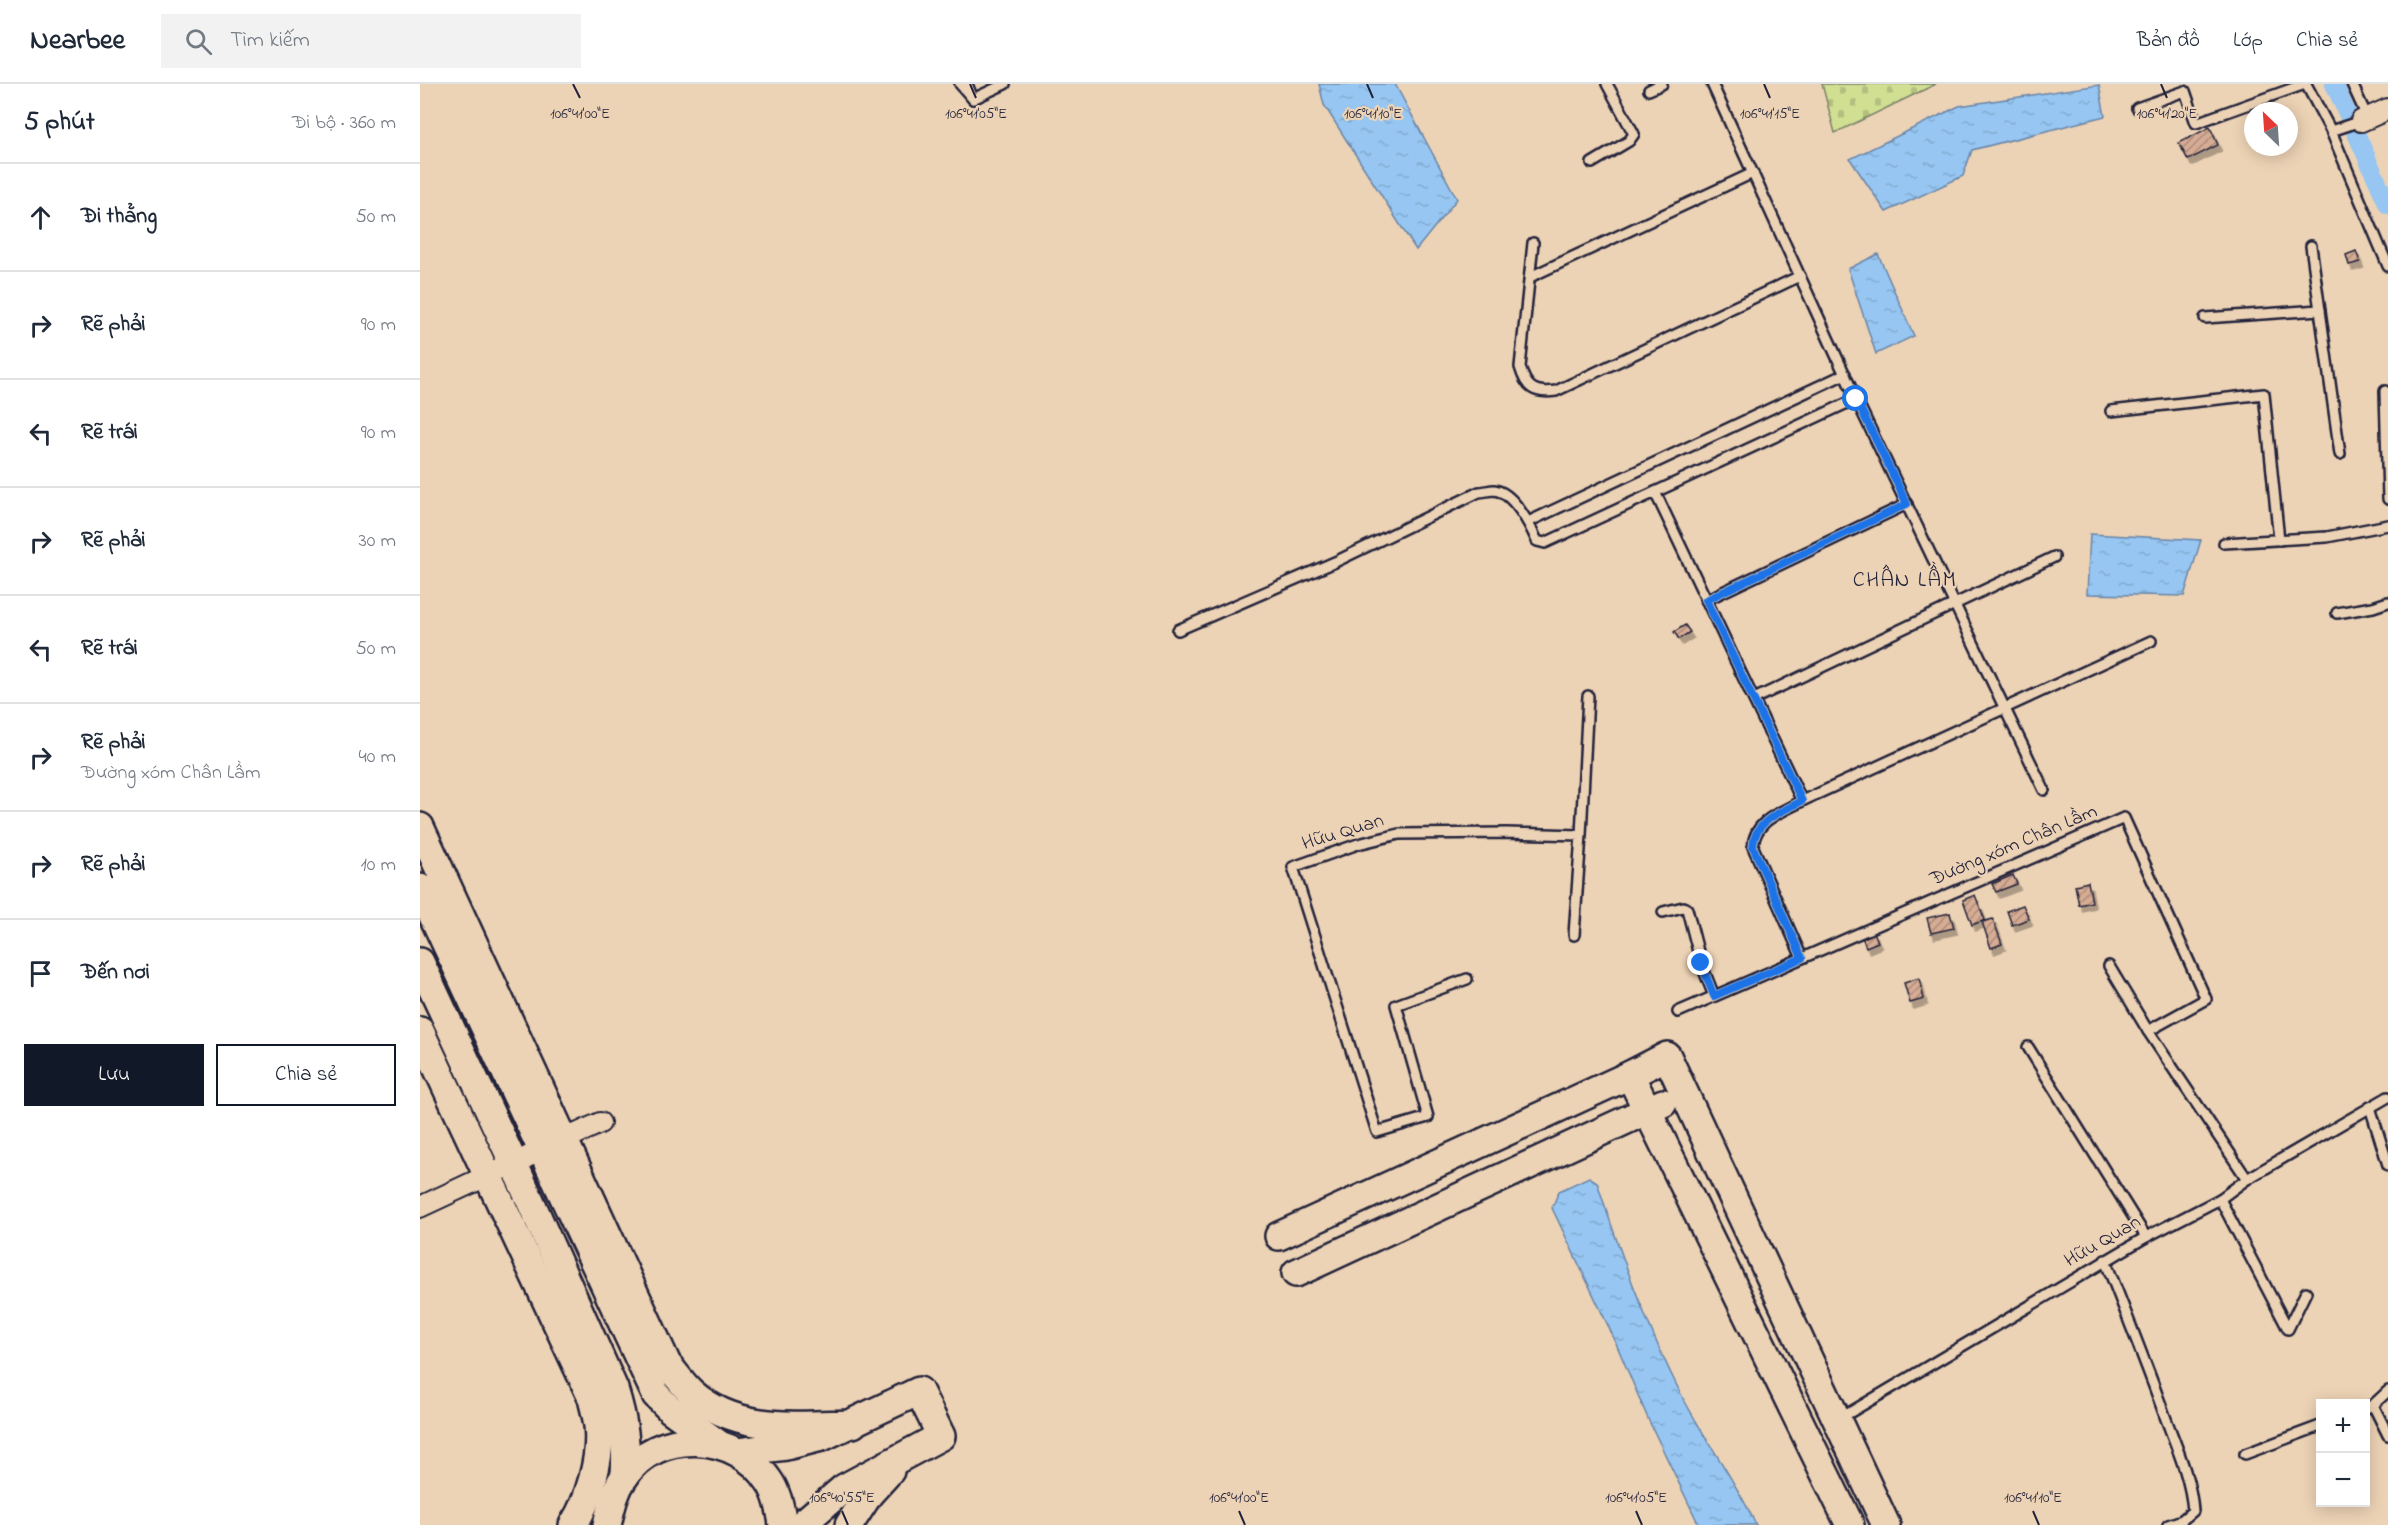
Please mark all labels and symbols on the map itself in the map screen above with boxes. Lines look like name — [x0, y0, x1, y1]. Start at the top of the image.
north arrow — [2244, 102, 2298, 156]
text: 106°41'00"E — [550, 103, 610, 125]
text: 106°41'05"E — [945, 103, 1007, 125]
text: 106°41'10"E — [1344, 103, 1402, 125]
text: 106°41'15"E — [1740, 103, 1800, 125]
text: 106°41'20"E — [2137, 103, 2197, 125]
route start — [1842, 385, 1868, 411]
district label: CHÂN LẦM — [1853, 561, 1957, 597]
street label: Đường xóm Chân Lầm — [1925, 798, 2103, 896]
street label: Hữu Quan — [1298, 807, 1388, 859]
route end — [1687, 949, 1713, 975]
street label: Hữu Quan — [2059, 1208, 2147, 1276]
text: 106°40'55"E — [809, 1487, 875, 1509]
text: 106°41'00"E — [1209, 1487, 1269, 1509]
text: 106°41'05"E — [1605, 1487, 1667, 1509]
text: 106°41'10"E — [2004, 1487, 2062, 1509]

